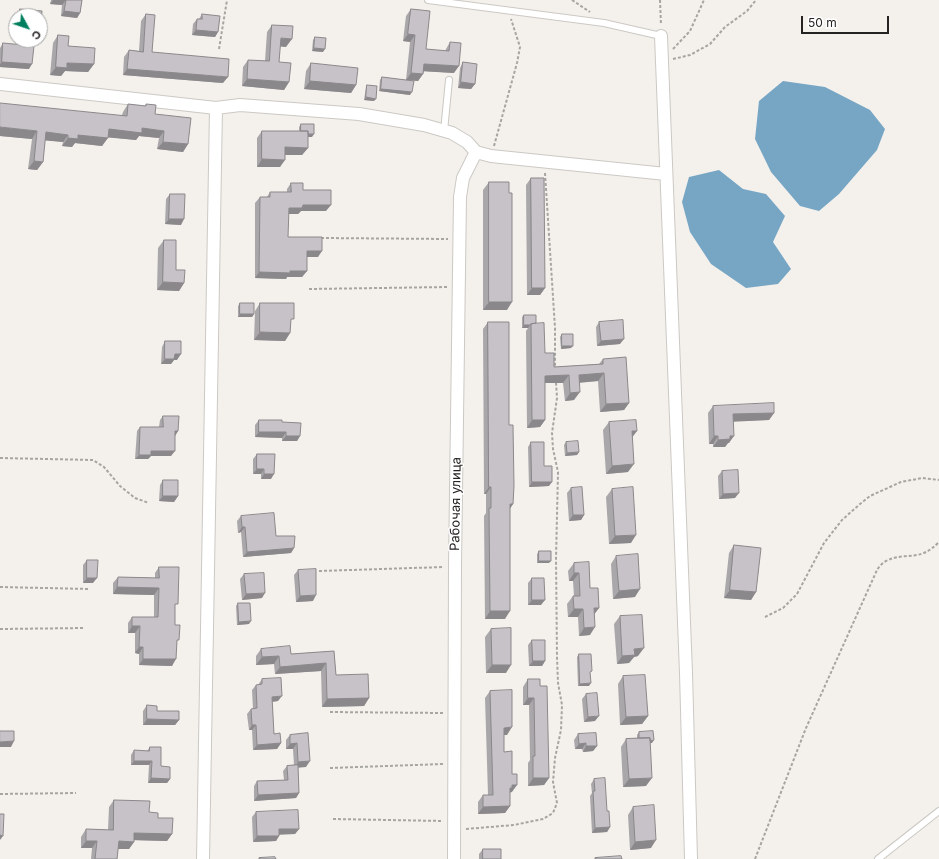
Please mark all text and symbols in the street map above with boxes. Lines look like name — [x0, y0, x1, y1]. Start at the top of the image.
north arrow — [8, 8, 48, 48]
scale bar — [803, 8, 891, 34]
text: 50 m — [808, 15, 837, 30]
text: С — [28, 27, 44, 43]
street label: Рабочая улица — [447, 457, 465, 551]

